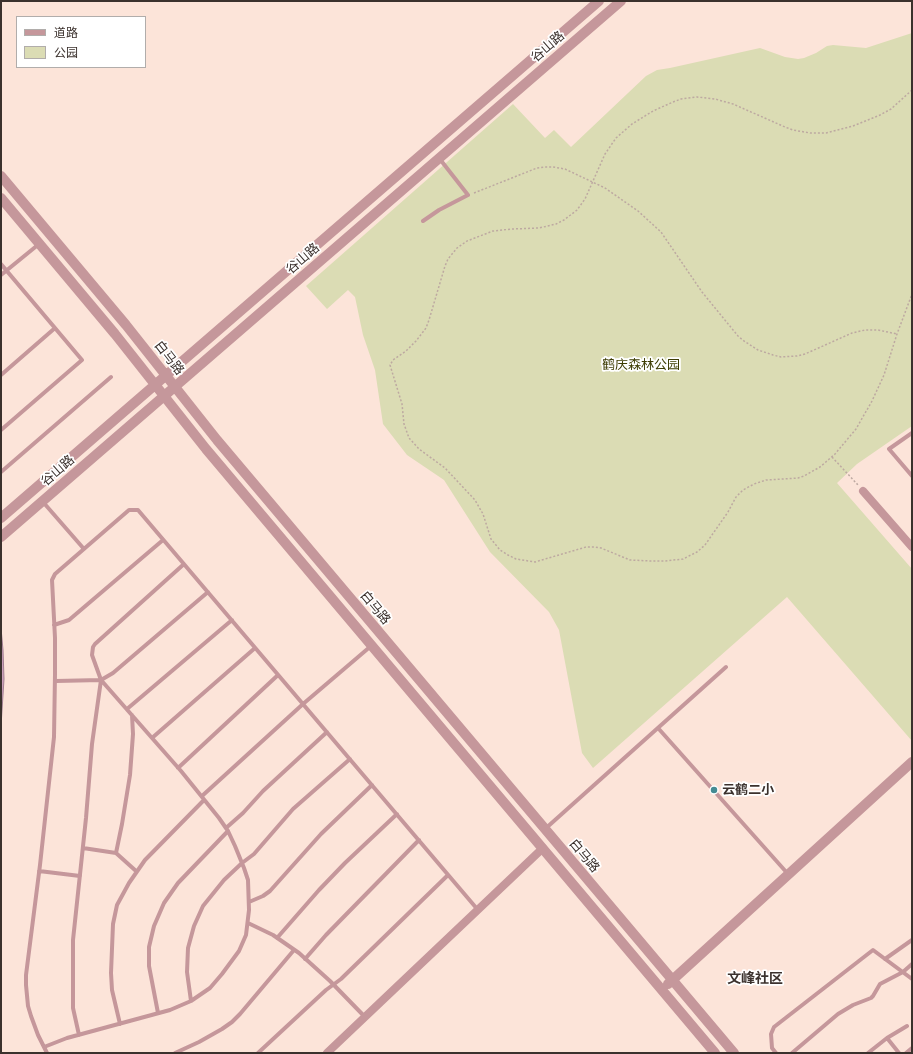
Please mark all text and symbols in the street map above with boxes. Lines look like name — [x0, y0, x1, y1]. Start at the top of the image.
legend — [16, 16, 146, 68]
text: 道路 — [54, 24, 78, 41]
street label: 谷山路 — [528, 28, 568, 66]
text: 公园 — [54, 44, 78, 61]
street label: 谷山路 — [283, 240, 323, 278]
street label: 白马路 — [151, 338, 187, 378]
park label: 鹤庆森林公园 — [602, 357, 680, 373]
street label: 谷山路 — [38, 452, 78, 490]
street label: 白马路 — [356, 588, 394, 628]
place label: 云鹤二小 — [722, 782, 774, 798]
marker: 云鹤二小 — [709, 785, 719, 795]
street label: 白马路 — [565, 836, 603, 876]
district label: 文峰社区 — [727, 971, 783, 987]

